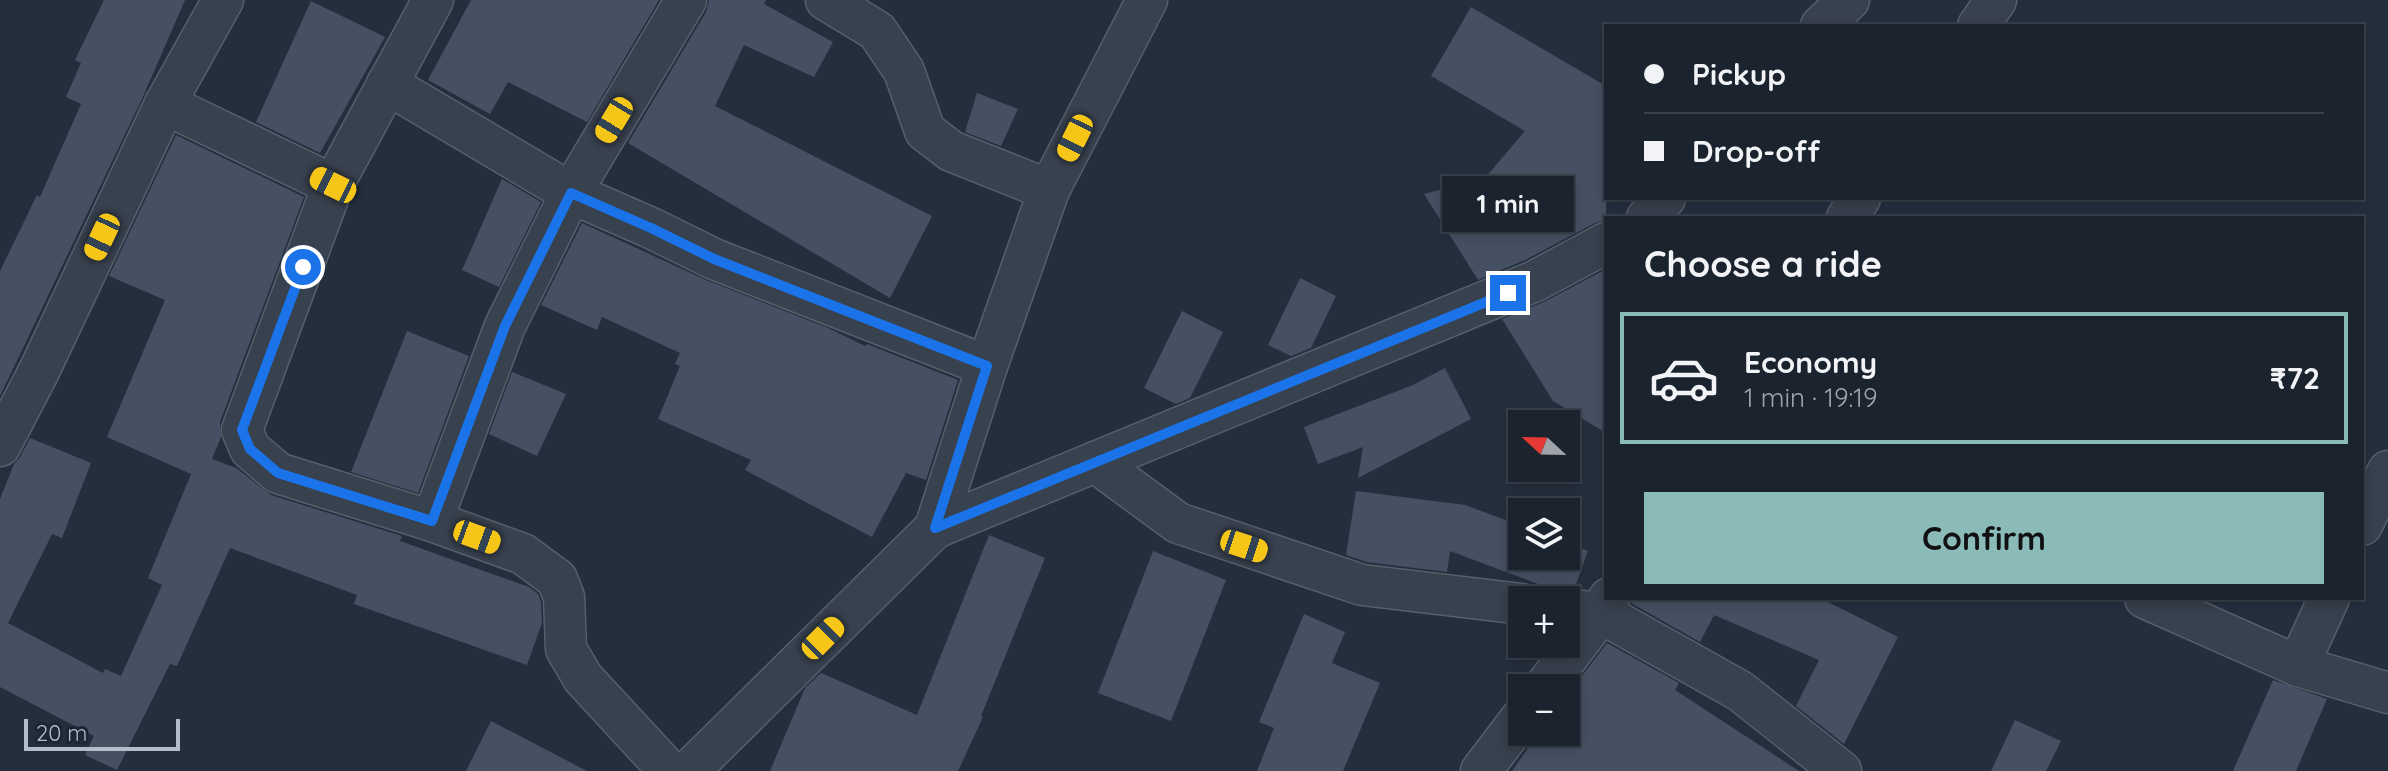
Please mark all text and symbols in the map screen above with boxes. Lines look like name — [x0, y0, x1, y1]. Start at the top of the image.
text: Pickup — [1692, 55, 1786, 93]
car — [591, 93, 637, 147]
car — [1054, 111, 1096, 165]
text: Drop-off — [1692, 132, 1820, 170]
car — [306, 164, 360, 206]
callout: 1 min — [1442, 177, 1574, 233]
text: 1 min — [1477, 187, 1540, 220]
car — [81, 210, 123, 264]
text: Choose a ride — [1644, 241, 1882, 286]
route start — [285, 249, 321, 285]
route end — [1490, 275, 1526, 311]
icon: car — [1648, 342, 1720, 414]
text: Economy — [1744, 343, 1877, 381]
text: ₹72 — [2270, 359, 2320, 397]
text: 1 min · 19:19 — [1744, 381, 1877, 414]
north arrow — [1508, 410, 1580, 482]
map controls — [1508, 410, 1580, 746]
button: Confirm — [1644, 492, 2324, 584]
button: layers — [1508, 498, 1580, 570]
car — [450, 518, 504, 556]
car — [1217, 527, 1271, 565]
button: + — [1508, 586, 1580, 658]
car — [798, 613, 848, 663]
button: − — [1508, 674, 1580, 746]
scale bar — [24, 715, 180, 751]
text: 20 m — [36, 719, 87, 747]

